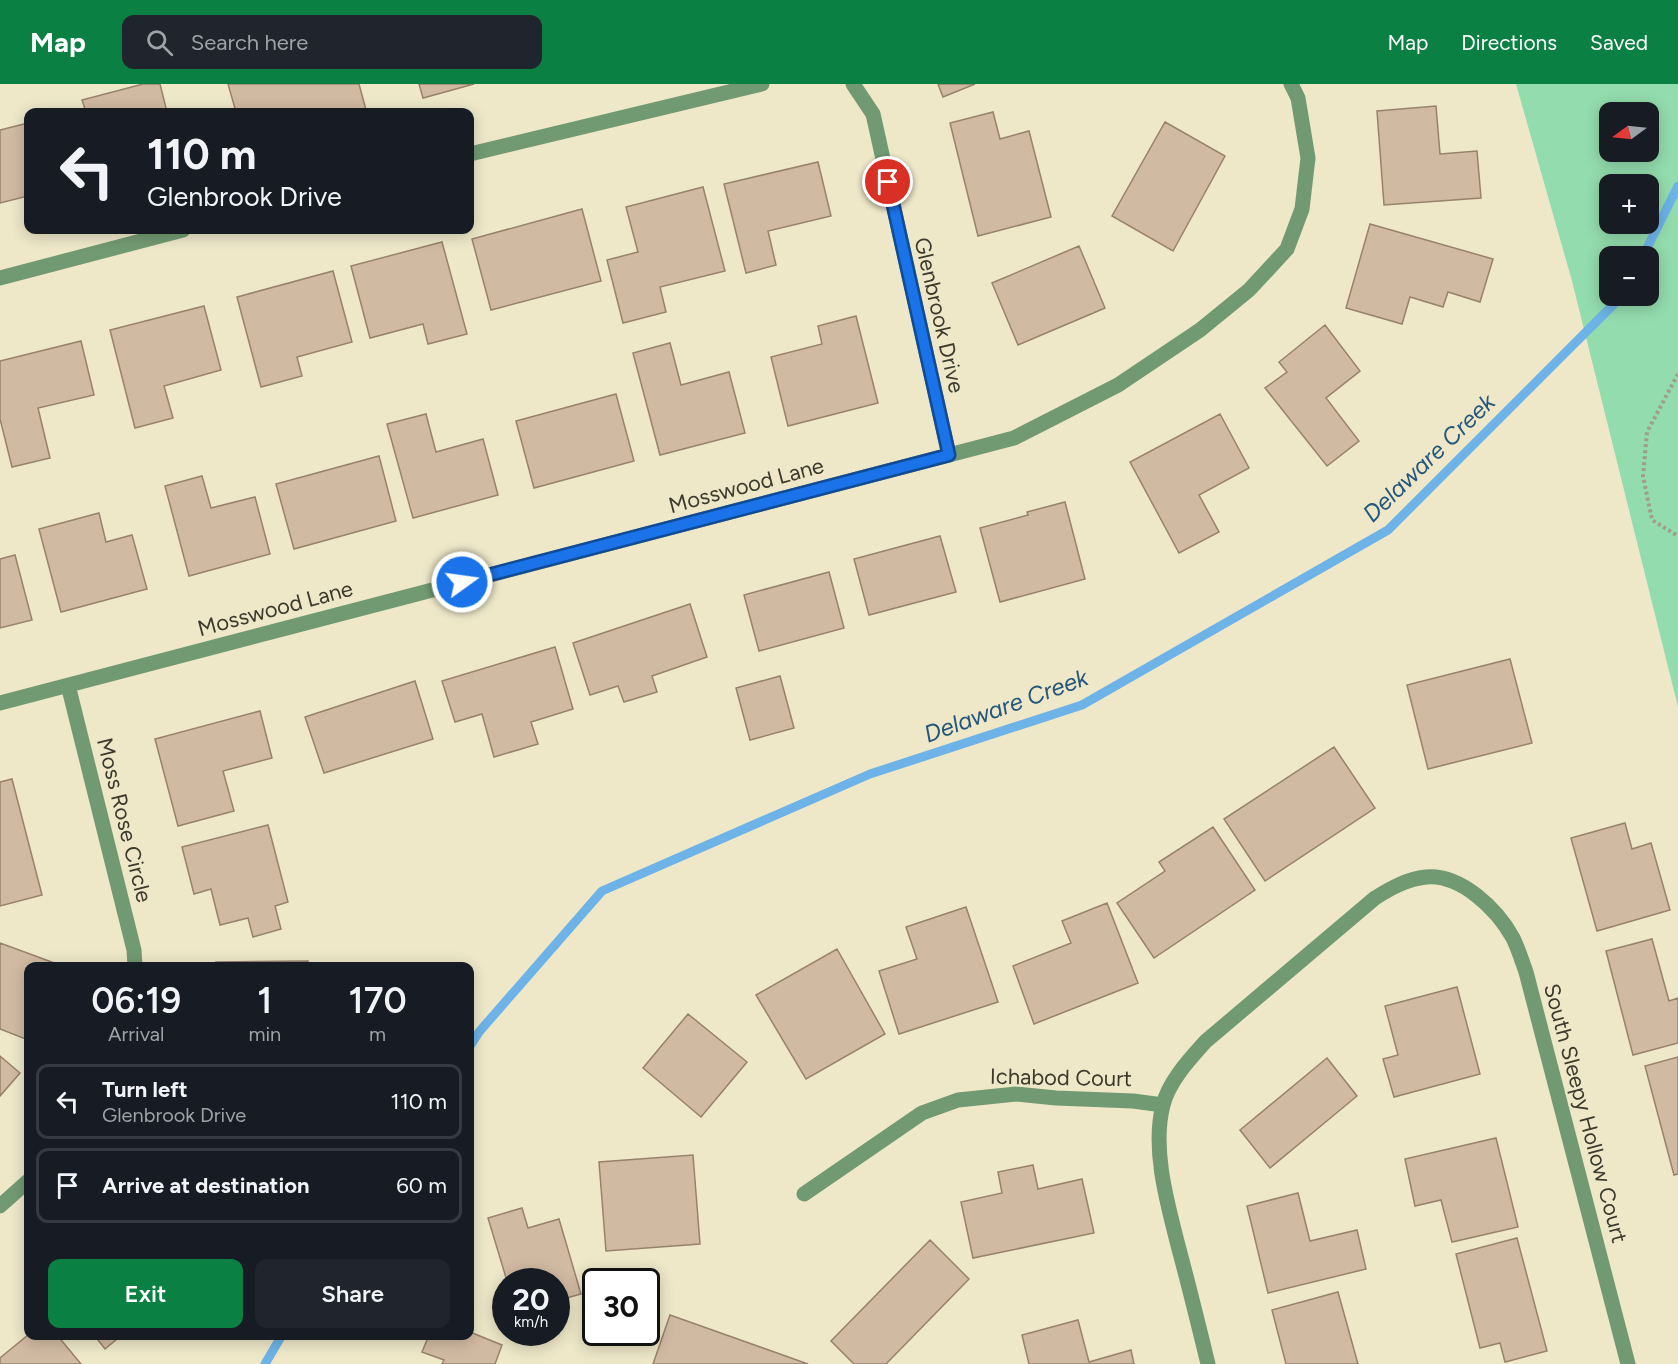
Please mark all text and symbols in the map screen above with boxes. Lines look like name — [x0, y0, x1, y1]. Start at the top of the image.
search box — [122, 15, 542, 69]
text: Map — [30, 25, 86, 59]
icon: search — [143, 26, 176, 59]
text: Search here — [191, 29, 308, 56]
text: Map — [1387, 30, 1428, 55]
text: Directions — [1461, 30, 1557, 55]
text: Saved — [1590, 30, 1648, 55]
north arrow — [1599, 102, 1659, 162]
map controls — [1599, 102, 1659, 306]
text: 110 m — [147, 129, 256, 180]
icon: left — [48, 132, 126, 210]
pin — [862, 156, 913, 207]
icon: arrive — [871, 165, 904, 198]
button: + — [1599, 174, 1659, 234]
text: Glenbrook Drive — [147, 180, 342, 213]
street label: Glenbrook Drive — [909, 235, 971, 395]
button: − — [1599, 246, 1659, 306]
water label: Delaware Creek — [1357, 386, 1502, 528]
street label: Mosswood Lane — [666, 452, 827, 519]
position arrow — [430, 550, 494, 614]
street label: Mosswood Lane — [195, 575, 356, 642]
water label: Delaware Creek — [920, 662, 1093, 749]
street label: Moss Rose Circle — [91, 735, 158, 905]
text: 06:19 — [91, 979, 181, 1022]
text: 1 — [257, 979, 272, 1022]
text: 170 — [349, 979, 407, 1022]
street label: South Sleepy Hollow Court — [1538, 980, 1633, 1246]
text: Arrival — [108, 1022, 164, 1046]
text: min — [248, 1022, 281, 1046]
text: m — [369, 1022, 386, 1046]
street label: Ichabod Court — [990, 1063, 1132, 1092]
text: Turn left — [102, 1076, 188, 1103]
icon: left — [51, 1085, 84, 1118]
text: 110 m — [391, 1088, 447, 1115]
text: Glenbrook Drive — [102, 1103, 246, 1127]
icon: arrive — [51, 1169, 84, 1202]
text: Arrive at destination — [102, 1172, 310, 1199]
text: 60 m — [396, 1172, 447, 1199]
button: Exit — [48, 1259, 243, 1328]
button: Share — [255, 1259, 450, 1328]
speed limit sign: 30 — [582, 1268, 660, 1346]
text: 20 — [513, 1281, 549, 1318]
text: km/h — [514, 1313, 548, 1331]

